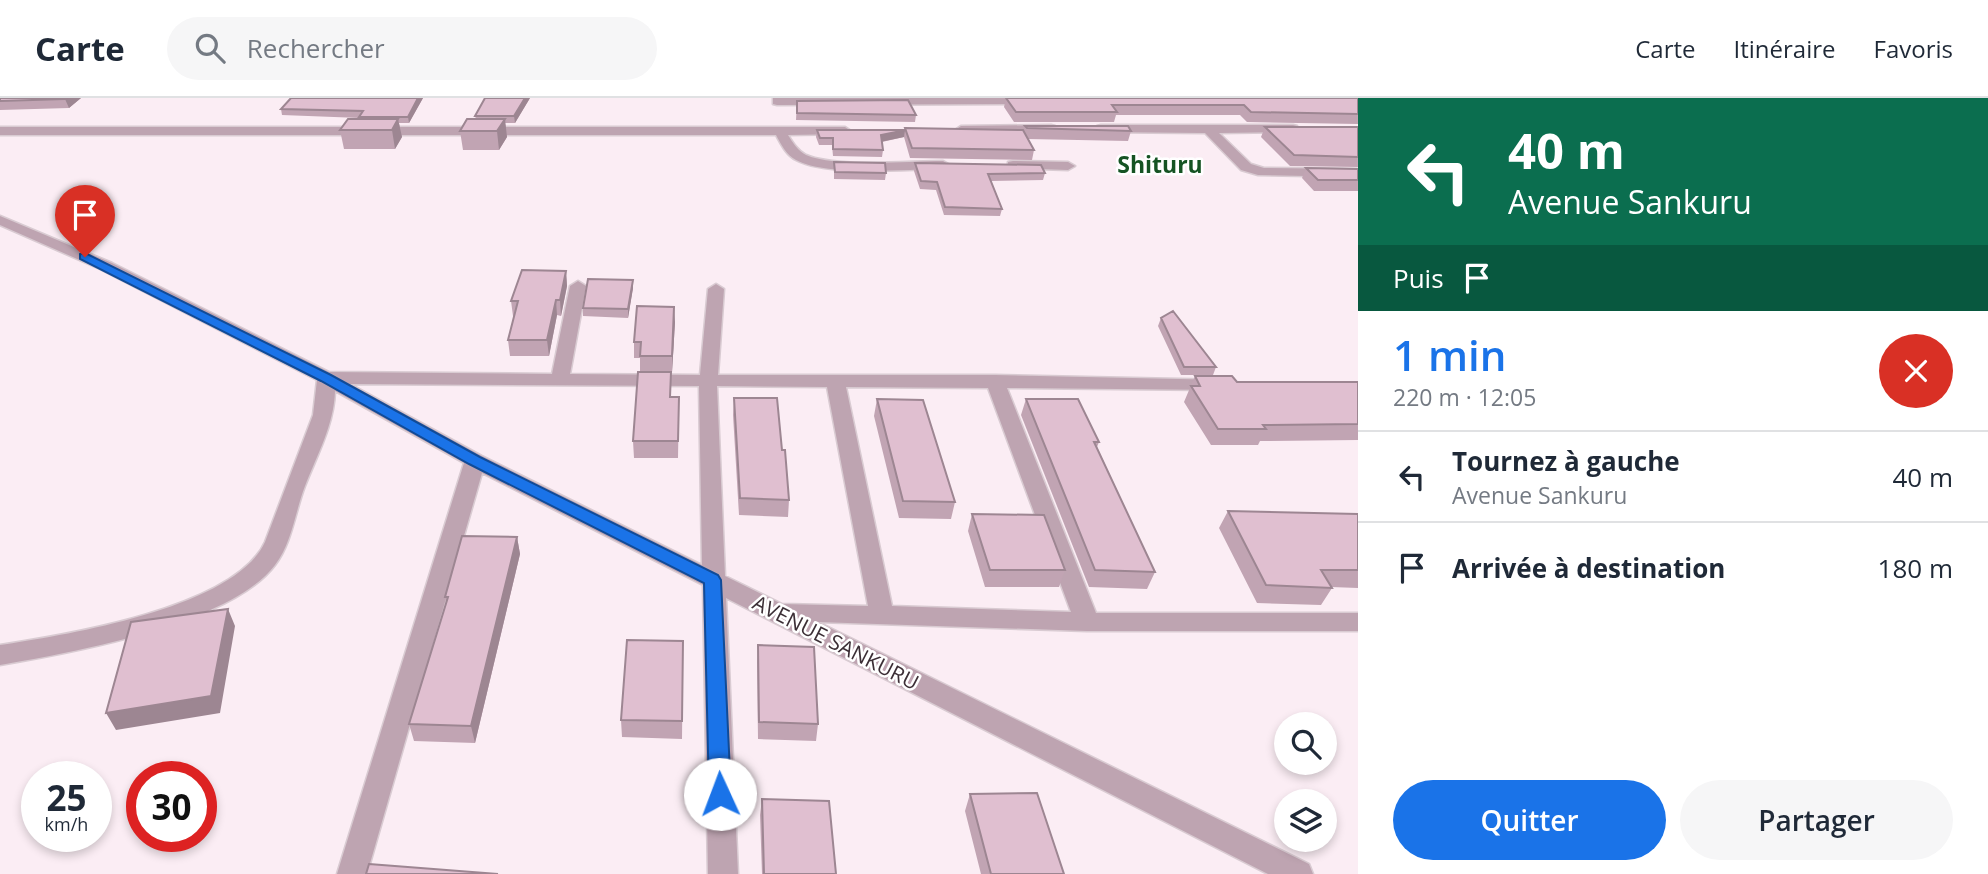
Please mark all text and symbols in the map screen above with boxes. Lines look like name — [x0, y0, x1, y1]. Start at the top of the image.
search box — [167, 17, 657, 80]
text: Carte — [35, 26, 125, 71]
icon: search — [191, 29, 229, 67]
text: Rechercher — [247, 30, 385, 66]
text: Carte — [1635, 32, 1696, 65]
text: Itinéraire — [1734, 32, 1836, 65]
text: Favoris — [1874, 32, 1953, 65]
text: 40 m — [1508, 117, 1625, 183]
icon: left — [1393, 126, 1484, 217]
district label: Shituru — [1117, 148, 1203, 180]
text: Avenue Sankuru — [1508, 180, 1752, 223]
pin — [55, 185, 115, 257]
icon: arrive — [66, 196, 104, 234]
icon: arrive — [1458, 259, 1496, 297]
text: Puis — [1393, 260, 1444, 296]
text: 1 min — [1393, 326, 1506, 383]
button: close — [1879, 334, 1953, 408]
text: 220 m · 12:05 — [1393, 381, 1536, 413]
text: Tournez à gauche — [1452, 443, 1680, 479]
icon: left — [1393, 458, 1431, 496]
text: 40 m — [1892, 459, 1953, 495]
text: Avenue Sankuru — [1452, 479, 1627, 511]
icon: arrive — [1393, 549, 1431, 587]
text: Arrivée à destination — [1452, 550, 1725, 586]
text: 180 m — [1878, 550, 1953, 586]
street label: AVENUE SANKURU — [748, 588, 924, 696]
map controls — [1274, 712, 1337, 852]
button: search — [1274, 712, 1337, 775]
position arrow — [683, 757, 757, 831]
speed limit sign: 30 — [126, 761, 217, 852]
text: 25 — [46, 774, 87, 821]
button: Quitter — [1393, 780, 1666, 860]
button: Partager — [1680, 780, 1953, 860]
button: layers — [1274, 789, 1337, 852]
text: km/h — [45, 812, 88, 836]

